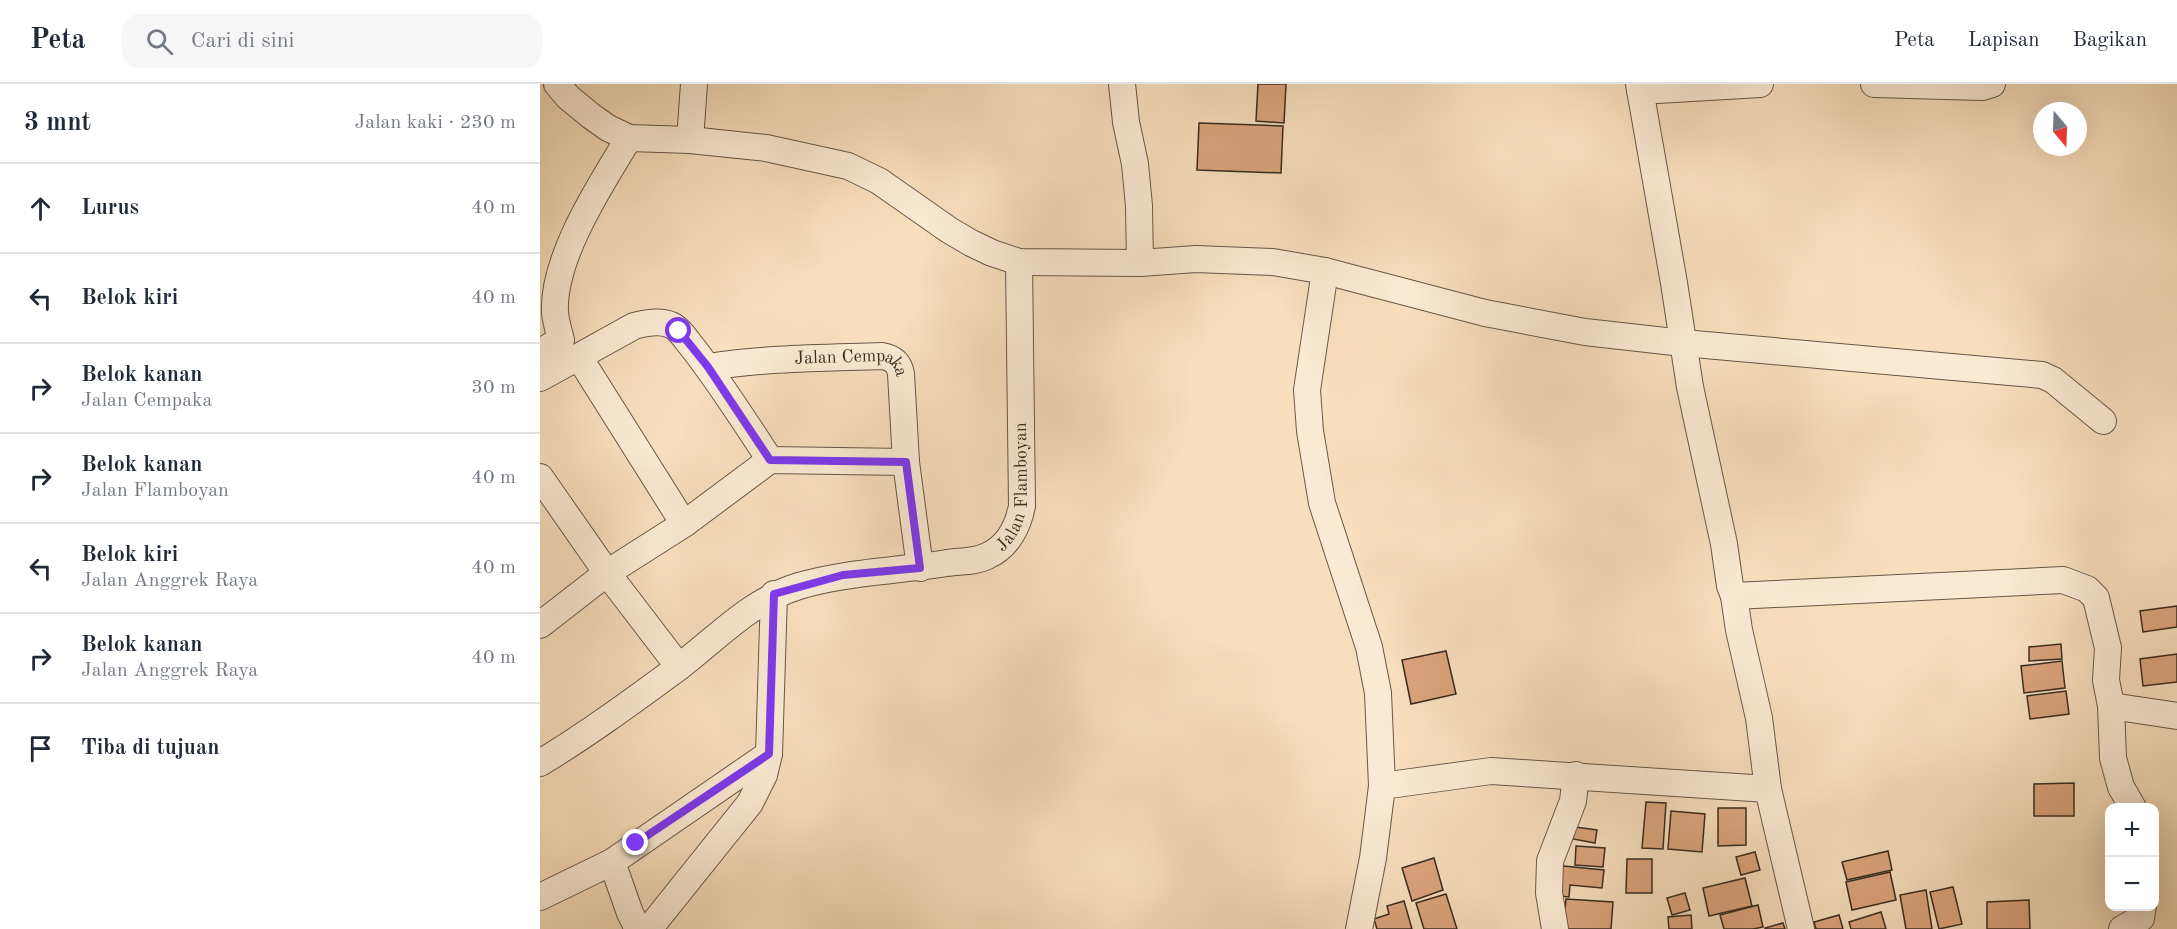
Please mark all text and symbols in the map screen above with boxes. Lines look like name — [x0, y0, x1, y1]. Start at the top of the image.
search box — [122, 14, 542, 68]
icon: search — [143, 25, 176, 58]
text: Peta — [30, 27, 86, 55]
text: Cari di sini — [191, 30, 294, 52]
text: Peta — [1894, 30, 1935, 51]
text: Lapisan — [1968, 30, 2039, 51]
text: Bagikan — [2072, 30, 2147, 51]
north arrow — [2033, 102, 2087, 156]
text: 3 mnt — [24, 110, 91, 136]
text: Jalan kaki · 230 m — [354, 113, 516, 133]
icon: ahead — [24, 192, 57, 225]
text: Lurus — [81, 197, 139, 219]
text: 40 m — [471, 198, 516, 218]
icon: left — [24, 282, 57, 315]
text: Belok kiri — [81, 287, 178, 309]
text: 40 m — [471, 288, 516, 308]
route start — [665, 317, 691, 343]
street label: Jalan Cempaka — [794, 347, 910, 378]
text: Belok kanan — [81, 364, 203, 386]
icon: right — [24, 372, 57, 405]
text: 30 m — [471, 378, 516, 398]
text: Jalan Cempaka — [81, 391, 212, 411]
street label: Jalan Flamboyan — [993, 422, 1031, 555]
text: Belok kanan — [81, 454, 203, 476]
icon: right — [24, 462, 57, 495]
text: 40 m — [471, 468, 516, 488]
text: Jalan Flamboyan — [81, 481, 229, 501]
text: Belok kiri — [81, 544, 178, 566]
icon: left — [24, 552, 57, 585]
text: 40 m — [471, 558, 516, 578]
text: Jalan Anggrek Raya — [81, 571, 258, 591]
text: Belok kanan — [81, 634, 203, 656]
icon: right — [24, 642, 57, 675]
text: 40 m — [471, 648, 516, 668]
text: Jalan Anggrek Raya — [81, 661, 258, 681]
icon: arrive — [24, 732, 57, 765]
text: Tiba di tujuan — [81, 737, 219, 759]
map controls — [2105, 803, 2159, 911]
button: + — [2105, 803, 2159, 857]
route end — [622, 829, 648, 855]
button: − — [2105, 857, 2159, 911]

